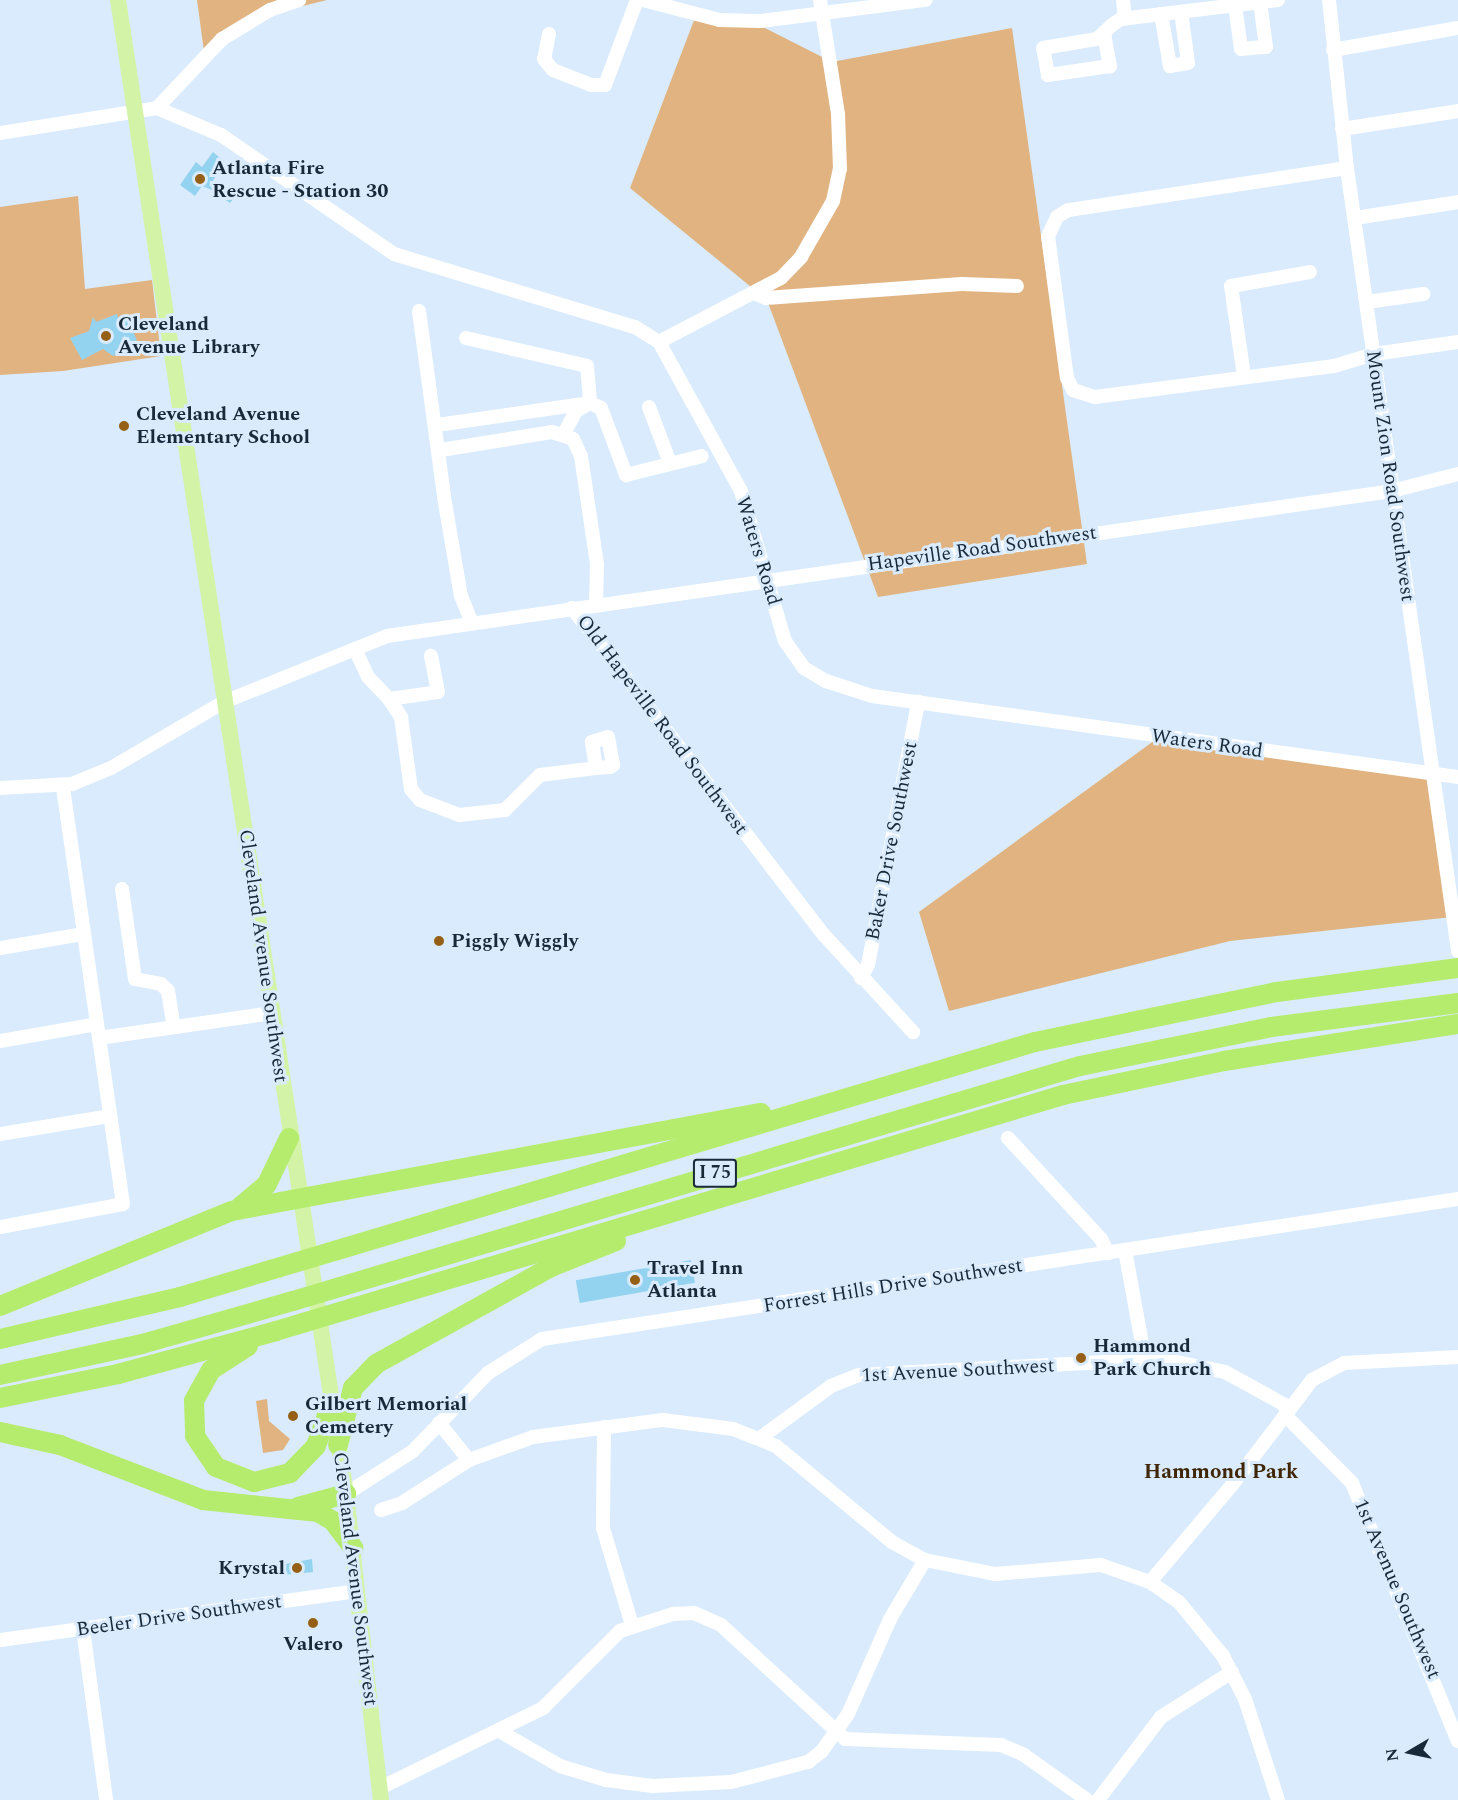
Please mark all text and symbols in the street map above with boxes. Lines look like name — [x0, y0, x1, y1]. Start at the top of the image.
place label: Atlanta Fire Rescue - Station 30 — [212, 156, 389, 203]
marker: Atlanta Fire Rescue - Station 30 — [193, 172, 207, 186]
place label: Cleveland Avenue Library — [118, 312, 260, 359]
marker: Cleveland Avenue Library — [99, 329, 113, 343]
street label: Mount Zion Road Southwest — [1360, 349, 1420, 603]
place label: Cleveland Avenue Elementary School — [136, 402, 310, 449]
marker: Cleveland Avenue Elementary School — [117, 419, 131, 433]
street label: Waters Road — [730, 494, 786, 608]
street label: Hapeville Road Southwest — [866, 521, 1098, 577]
street label: Old Hapeville Road Southwest — [571, 610, 753, 840]
street label: Waters Road — [1150, 724, 1264, 764]
street label: Baker Drive Southwest — [861, 740, 923, 942]
street label: Cleveland Avenue Southwest — [233, 828, 293, 1084]
place label: Piggly Wiggly — [451, 929, 578, 953]
marker: Piggly Wiggly — [432, 934, 446, 948]
road number: I 75 — [692, 1158, 738, 1188]
street label: Forrest Hills Drive Southwest — [762, 1254, 1024, 1318]
place label: Travel Inn Atlanta — [647, 1256, 743, 1303]
marker: Travel Inn Atlanta — [628, 1273, 642, 1287]
place label: Hammond Park Church — [1093, 1334, 1211, 1381]
marker: Hammond Park Church — [1074, 1351, 1088, 1365]
street label: 1st Avenue Southwest — [861, 1354, 1055, 1388]
place label: Gilbert Memorial Cemetery — [305, 1392, 467, 1439]
marker: Gilbert Memorial Cemetery — [286, 1409, 300, 1423]
street label: Cleveland Avenue Southwest — [328, 1451, 382, 1707]
district label: Hammond Park — [1144, 1459, 1298, 1485]
street label: 1st Avenue Southwest — [1348, 1495, 1446, 1683]
place label: Krystal — [218, 1556, 285, 1580]
marker: Krystal — [290, 1561, 304, 1575]
street label: Beeler Drive Southwest — [75, 1590, 283, 1642]
marker: Valero — [306, 1616, 320, 1630]
place label: Valero — [283, 1632, 343, 1656]
north arrow — [1380, 1722, 1440, 1782]
text: N — [1379, 1746, 1405, 1763]

